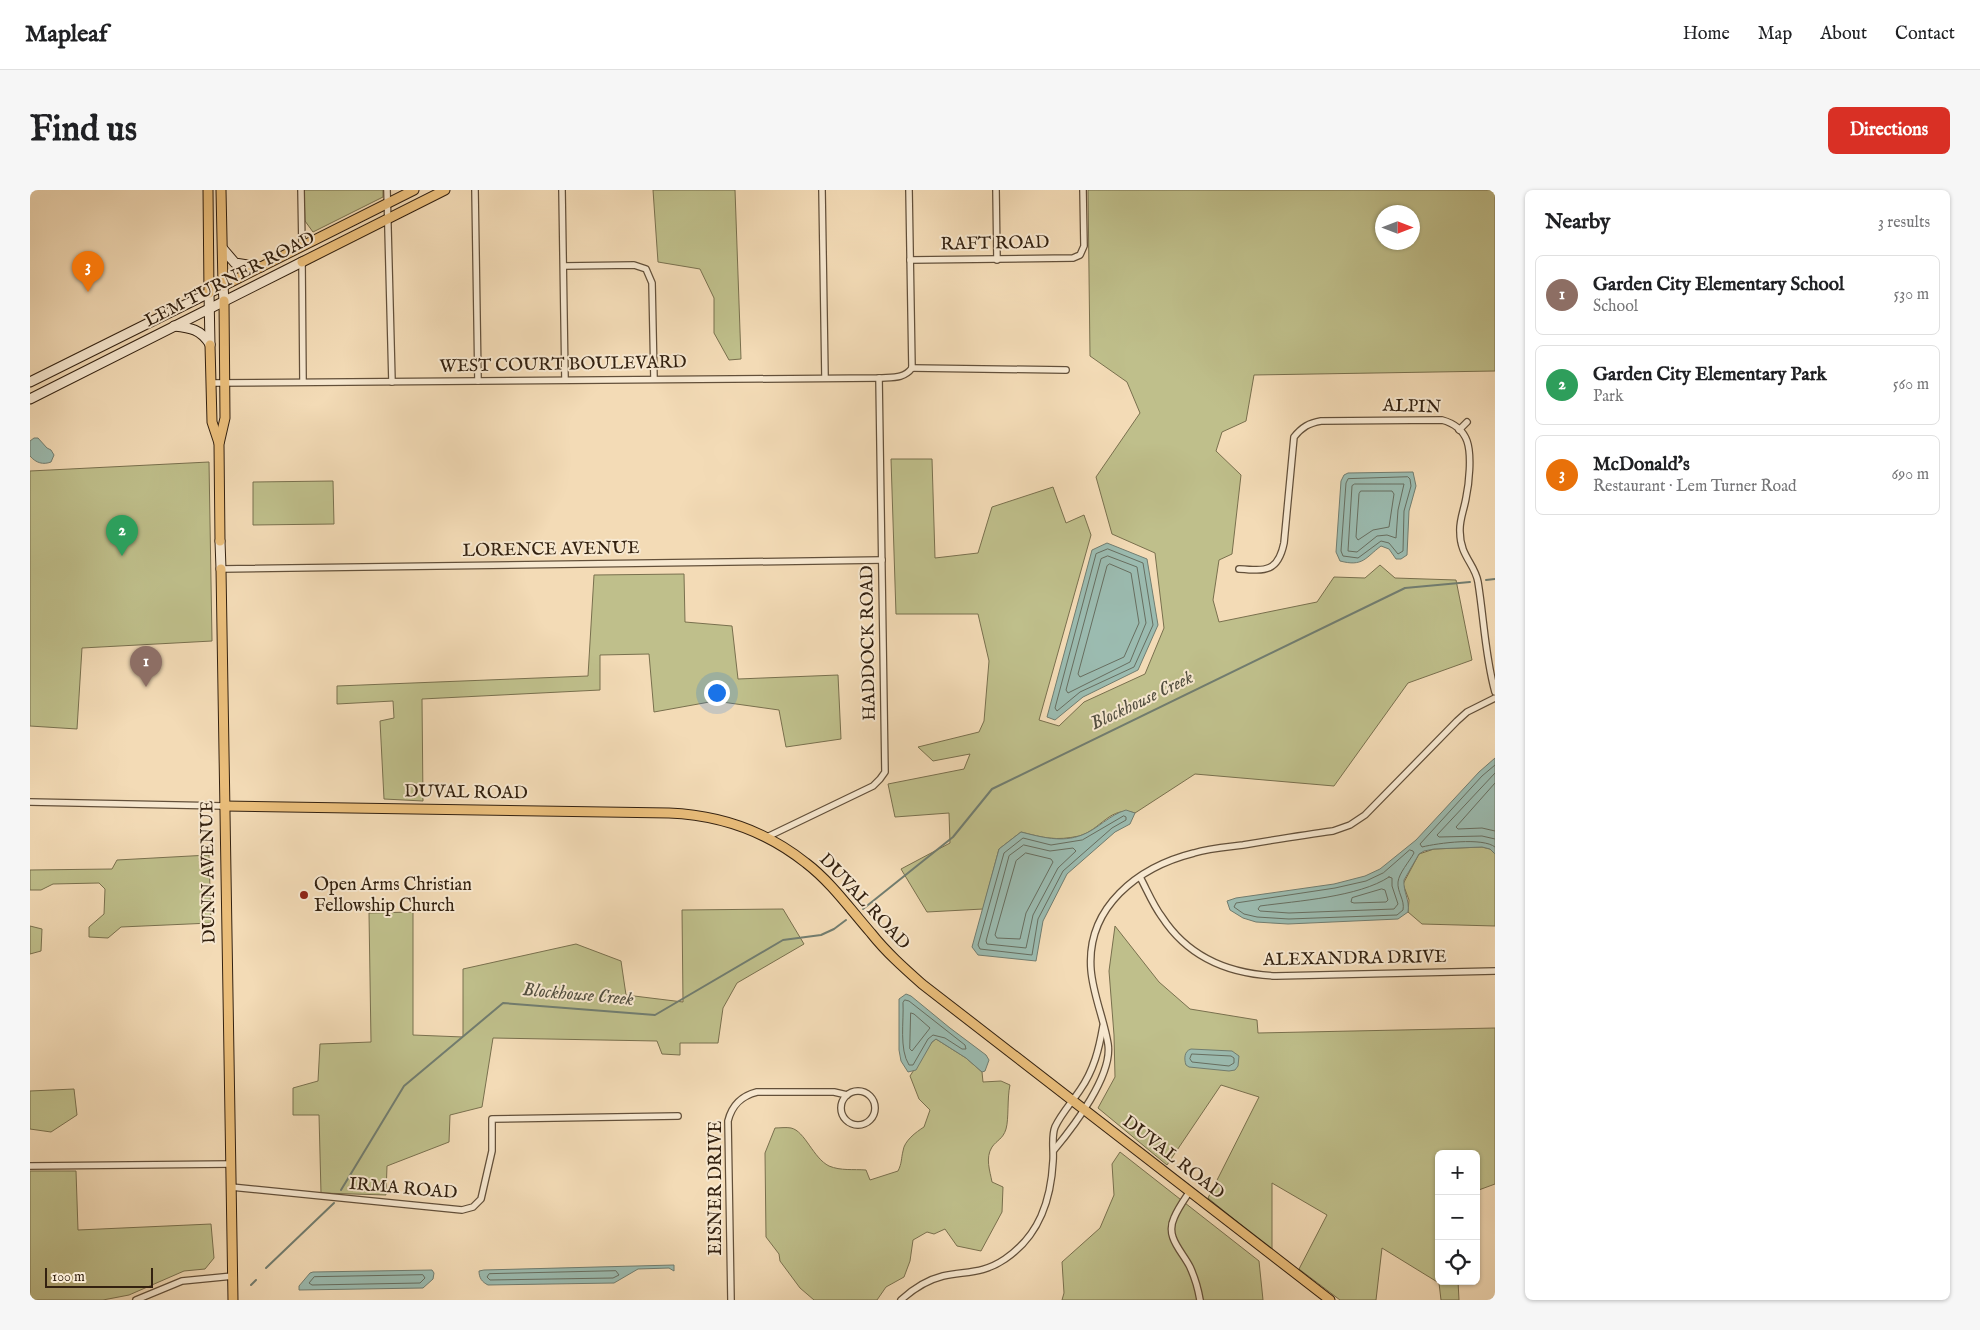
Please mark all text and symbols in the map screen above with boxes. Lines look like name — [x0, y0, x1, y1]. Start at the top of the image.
text: Mapleaf — [25, 19, 107, 50]
text: Home — [1683, 23, 1730, 46]
text: Map — [1758, 23, 1792, 46]
text: About — [1820, 23, 1867, 46]
text: Contact — [1895, 23, 1955, 46]
button: Directions — [1828, 107, 1950, 154]
text: Find us — [30, 108, 137, 153]
north arrow — [1375, 205, 1420, 250]
text: Nearby — [1545, 209, 1610, 236]
text: 3 results — [1878, 213, 1930, 233]
street label: LEM TURNER ROAD — [141, 227, 319, 333]
street label: RAFT ROAD — [940, 232, 1050, 256]
pin: 3 — [72, 251, 104, 292]
text: Garden City Elementary School — [1593, 273, 1844, 297]
text: 1 — [1559, 285, 1565, 305]
text: 530 m — [1894, 285, 1929, 305]
text: School — [1593, 297, 1638, 317]
street label: WEST COURT BOULEVARD — [439, 351, 687, 379]
text: Garden City Elementary Park — [1593, 363, 1827, 387]
text: 2 — [1558, 375, 1566, 395]
text: 560 m — [1893, 375, 1929, 395]
text: Park — [1593, 387, 1623, 407]
street label: ALPIN — [1381, 394, 1442, 420]
text: McDonald's — [1593, 453, 1690, 477]
text: 3 — [1559, 465, 1565, 485]
text: 690 m — [1892, 465, 1929, 485]
text: Restaurant · Lem Turner Road — [1593, 477, 1797, 497]
pin: 2 — [106, 515, 138, 556]
street label: LORENCE AVENUE — [462, 537, 640, 563]
street label: HADDOCK ROAD — [856, 565, 882, 721]
pin: 1 — [130, 646, 162, 687]
water label: Blockhouse Creek — [1087, 666, 1198, 736]
your location — [704, 680, 730, 706]
street label: DUVAL ROAD — [404, 780, 528, 806]
street label: DUNN AVENUE — [196, 800, 222, 944]
street label: DUVAL ROAD — [813, 849, 915, 955]
place label: Open Arms Christian Fellowship Church — [314, 874, 472, 918]
marker: Open Arms Christian Fellowship Church — [298, 889, 310, 901]
street label: ALEXANDRA DRIVE — [1262, 946, 1447, 972]
water label: Blockhouse Creek — [521, 978, 635, 1012]
street label: DUVAL ROAD — [1117, 1111, 1229, 1205]
street label: EISNER DRIVE — [705, 1121, 728, 1255]
map controls — [1435, 1150, 1480, 1285]
button: + — [1435, 1150, 1480, 1195]
street label: IRMA ROAD — [348, 1173, 458, 1205]
button: − — [1435, 1195, 1480, 1240]
button: locate — [1435, 1240, 1480, 1285]
scale bar — [45, 1265, 152, 1288]
text: 100 m — [52, 1268, 85, 1286]

